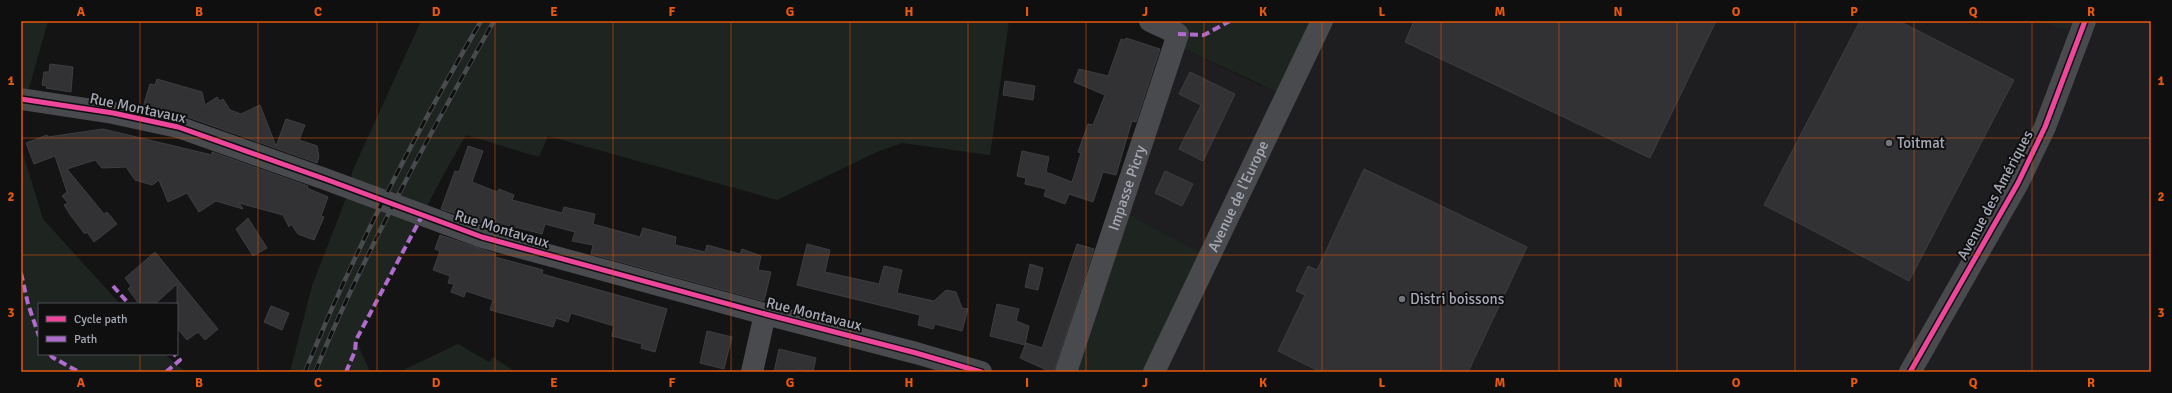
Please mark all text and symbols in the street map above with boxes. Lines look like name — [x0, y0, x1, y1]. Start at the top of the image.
text: A — [77, 4, 86, 20]
text: B — [195, 4, 203, 20]
text: C — [314, 4, 322, 20]
text: D — [432, 4, 441, 20]
text: E — [550, 4, 558, 20]
text: F — [669, 4, 676, 20]
text: G — [786, 4, 794, 20]
text: H — [905, 4, 913, 20]
text: I — [1025, 4, 1029, 20]
text: J — [1142, 4, 1148, 20]
text: K — [1259, 4, 1267, 20]
text: L — [1379, 4, 1386, 20]
text: M — [1495, 4, 1506, 20]
text: N — [1613, 4, 1623, 20]
text: O — [1732, 4, 1741, 20]
text: P — [1850, 4, 1858, 20]
text: Q — [1969, 4, 1978, 20]
text: R — [2087, 4, 2095, 20]
text: 1 — [7, 73, 15, 89]
text: 1 — [2157, 73, 2165, 89]
street label: Rue Montavaux — [88, 89, 188, 127]
street label: Avenue des Amériques — [1953, 127, 2037, 263]
place label: Toitmat — [1897, 134, 1945, 152]
street label: Avenue de l'Europe — [1204, 138, 1272, 255]
marker: Toitmat — [1884, 138, 1894, 148]
street label: Impasse Picry — [1105, 143, 1149, 233]
text: 2 — [7, 189, 15, 205]
text: 2 — [2157, 189, 2165, 205]
street label: Rue Montavaux — [453, 206, 552, 252]
place label: Distri boissons — [1410, 290, 1505, 308]
street label: Rue Montavaux — [764, 293, 864, 335]
marker: Distri boissons — [1397, 294, 1407, 304]
legend — [38, 303, 178, 355]
text: 3 — [7, 305, 15, 321]
text: 3 — [2157, 305, 2165, 321]
text: Cycle path — [74, 312, 127, 327]
text: Path — [74, 332, 97, 347]
text: A — [77, 375, 86, 391]
text: B — [195, 375, 203, 391]
text: C — [314, 375, 322, 391]
text: D — [432, 375, 441, 391]
text: E — [550, 375, 558, 391]
text: F — [669, 375, 676, 391]
text: G — [786, 375, 794, 391]
text: H — [905, 375, 913, 391]
text: I — [1025, 375, 1029, 391]
text: J — [1142, 375, 1148, 391]
text: K — [1259, 375, 1267, 391]
text: L — [1379, 375, 1386, 391]
text: M — [1495, 375, 1506, 391]
text: N — [1613, 375, 1623, 391]
text: O — [1732, 375, 1741, 391]
text: P — [1850, 375, 1858, 391]
text: Q — [1969, 375, 1978, 391]
text: R — [2087, 375, 2095, 391]

